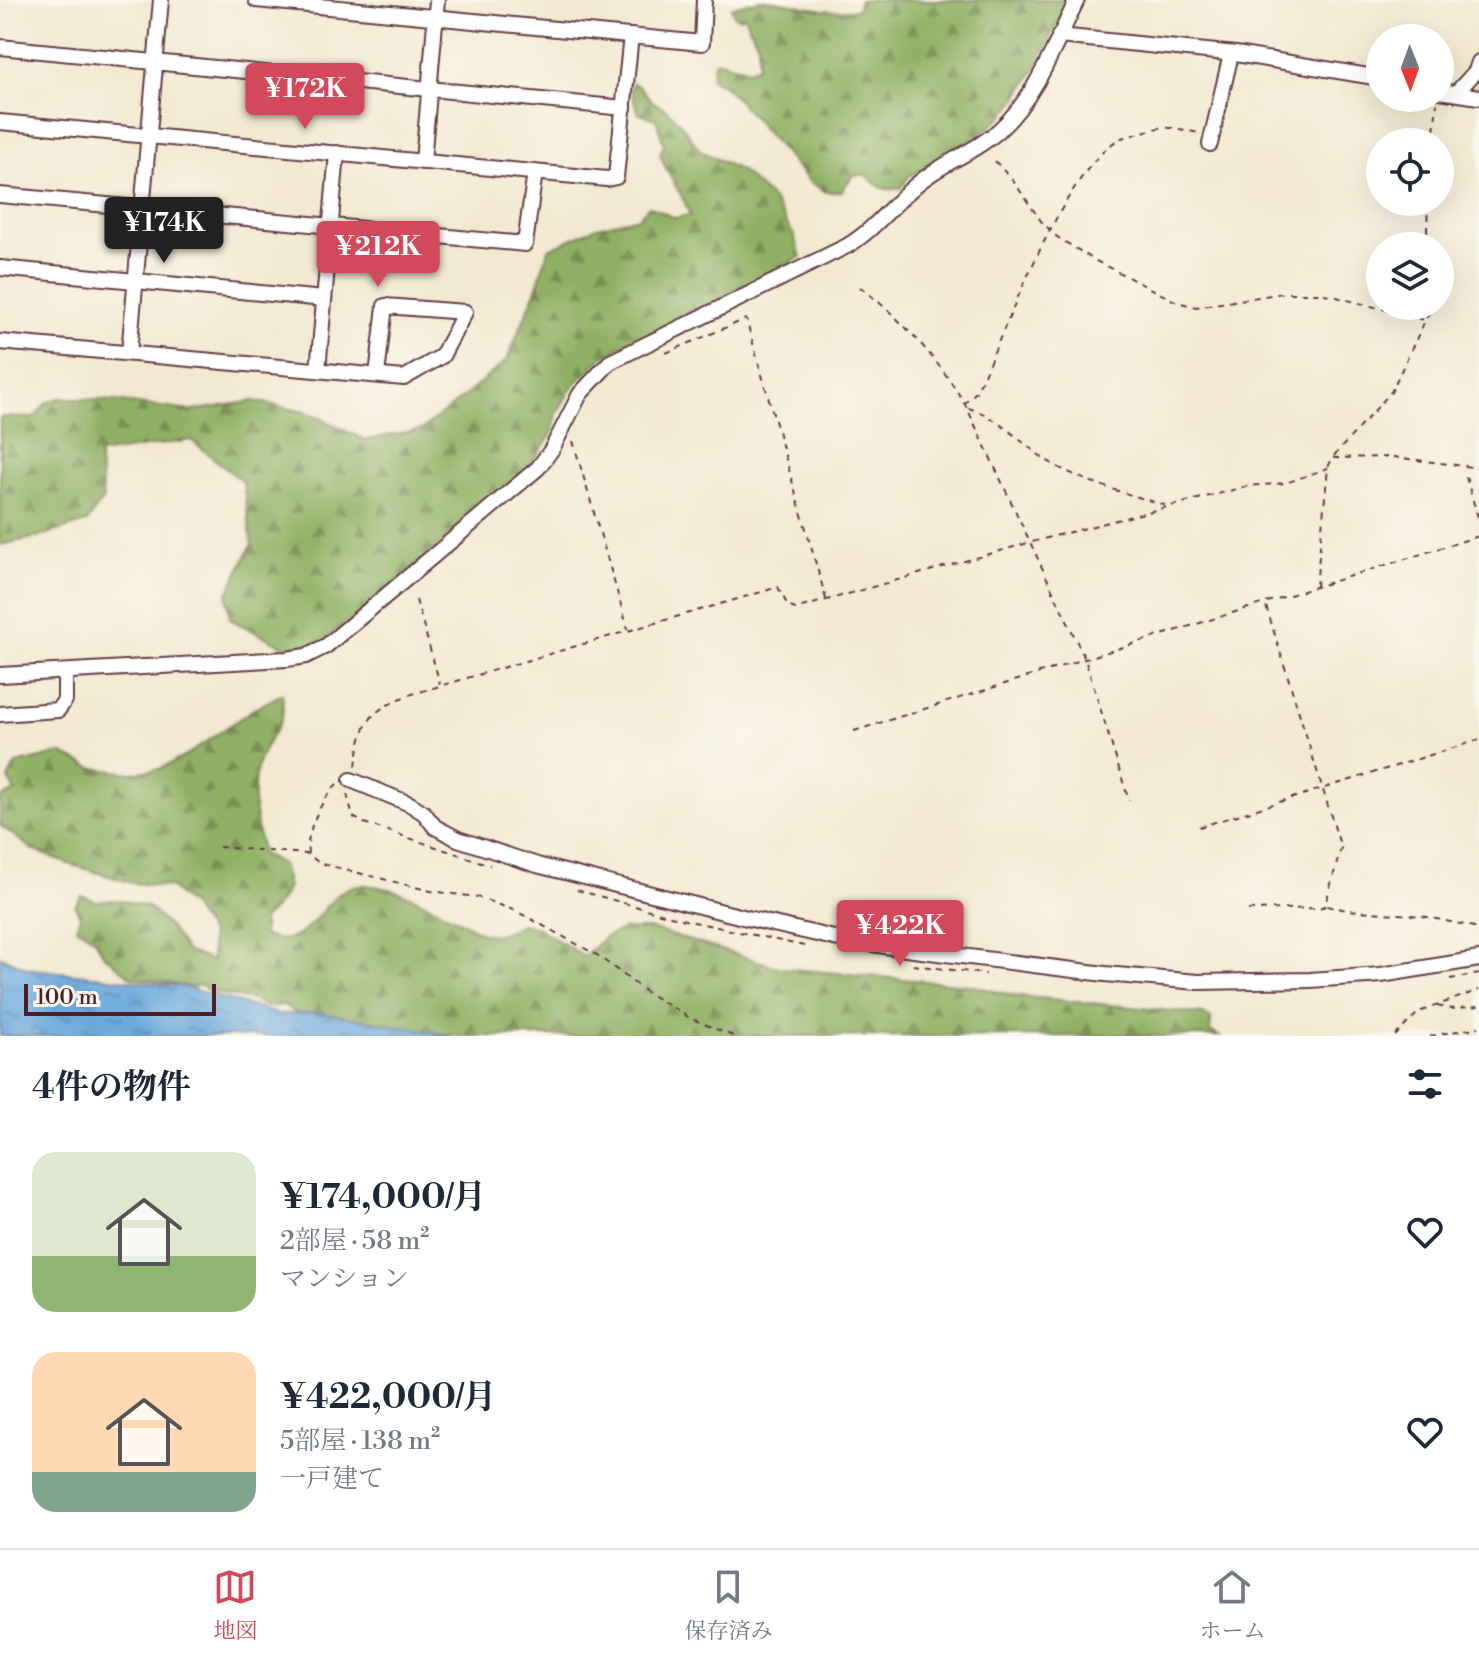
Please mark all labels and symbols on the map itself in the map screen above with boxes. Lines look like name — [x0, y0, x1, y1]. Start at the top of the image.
north arrow — [1366, 24, 1454, 112]
pin: ¥172K — [249, 63, 361, 131]
pin: ¥174K — [108, 197, 220, 265]
pin: ¥212K — [322, 221, 434, 289]
pin: ¥422K — [844, 900, 956, 968]
scale bar — [24, 980, 216, 1016]

